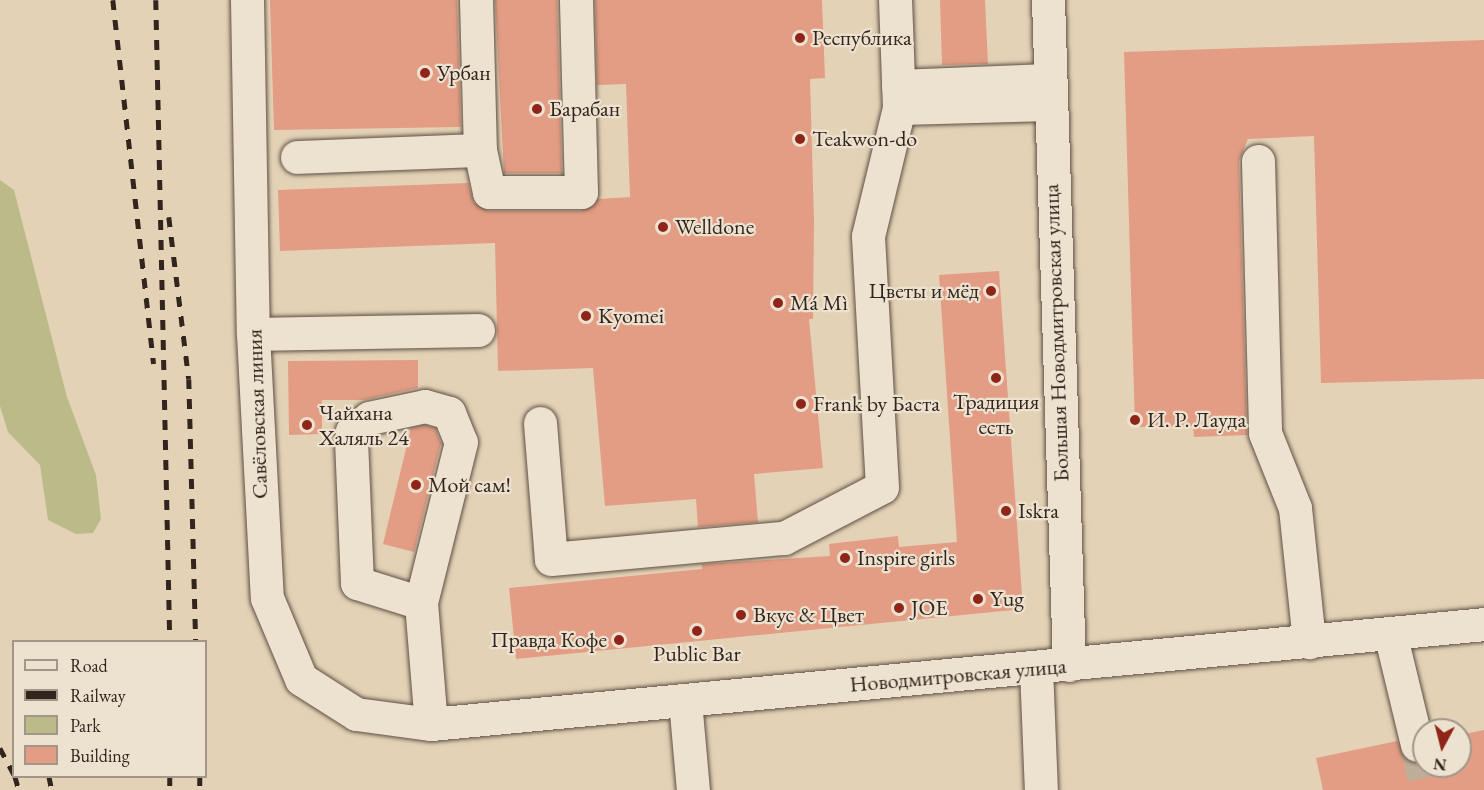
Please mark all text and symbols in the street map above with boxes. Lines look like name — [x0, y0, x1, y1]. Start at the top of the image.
place label: Республика — [812, 25, 912, 51]
marker: Республика — [793, 31, 807, 45]
place label: Урбан — [437, 60, 491, 86]
marker: Урбан — [418, 66, 432, 80]
place label: Барабан — [549, 96, 620, 122]
marker: Барабан — [530, 102, 544, 116]
place label: Teakwon-do — [812, 126, 917, 152]
marker: Teakwon-do — [793, 132, 807, 146]
street label: Большая Новодмитровская улица — [1038, 184, 1074, 482]
place label: Welldone — [675, 214, 754, 240]
marker: Welldone — [656, 220, 670, 234]
place label: Цветы и мёд — [869, 278, 979, 304]
marker: Цветы и мёд — [984, 284, 998, 298]
place label: Má Mì — [790, 290, 848, 316]
marker: Má Mì — [771, 296, 785, 310]
place label: Kyomei — [598, 303, 664, 329]
marker: Kyomei — [579, 309, 593, 323]
street label: Савёловская линия — [241, 329, 273, 499]
marker: Традиция есть — [989, 371, 1003, 385]
place label: Традиция есть — [953, 388, 1039, 440]
place label: Frank by Баста — [813, 391, 940, 417]
marker: Frank by Баста — [794, 397, 808, 411]
place label: Чайхана Халяль 24 — [319, 399, 409, 451]
place label: И. Р. Лауда — [1147, 407, 1246, 433]
marker: И. Р. Лауда — [1128, 413, 1142, 427]
marker: Чайхана Халяль 24 — [300, 418, 314, 432]
place label: Мой сам! — [428, 472, 511, 498]
marker: Мой сам! — [409, 478, 423, 492]
place label: Iskra — [1018, 498, 1059, 524]
marker: Iskra — [999, 504, 1013, 518]
place label: Inspire girls — [857, 545, 955, 571]
marker: Inspire girls — [838, 551, 852, 565]
place label: Yug — [990, 586, 1024, 612]
marker: Yug — [971, 592, 985, 606]
place label: JOE — [911, 595, 948, 621]
marker: JOE — [892, 601, 906, 615]
place label: Вкус & Цвет — [753, 602, 864, 628]
marker: Вкус & Цвет — [734, 608, 748, 622]
marker: Public Bar — [690, 624, 704, 638]
place label: Правда Кофе — [490, 627, 607, 653]
marker: Правда Кофе — [612, 633, 626, 647]
legend — [12, 640, 207, 778]
place label: Public Bar — [653, 641, 741, 667]
street label: Новодмитровская улица — [848, 652, 1068, 698]
text: Road — [70, 654, 108, 677]
text: Railway — [70, 684, 126, 707]
text: Park — [70, 714, 101, 737]
north arrow — [1412, 718, 1472, 778]
text: Building — [70, 744, 130, 767]
text: N — [1432, 753, 1448, 776]

